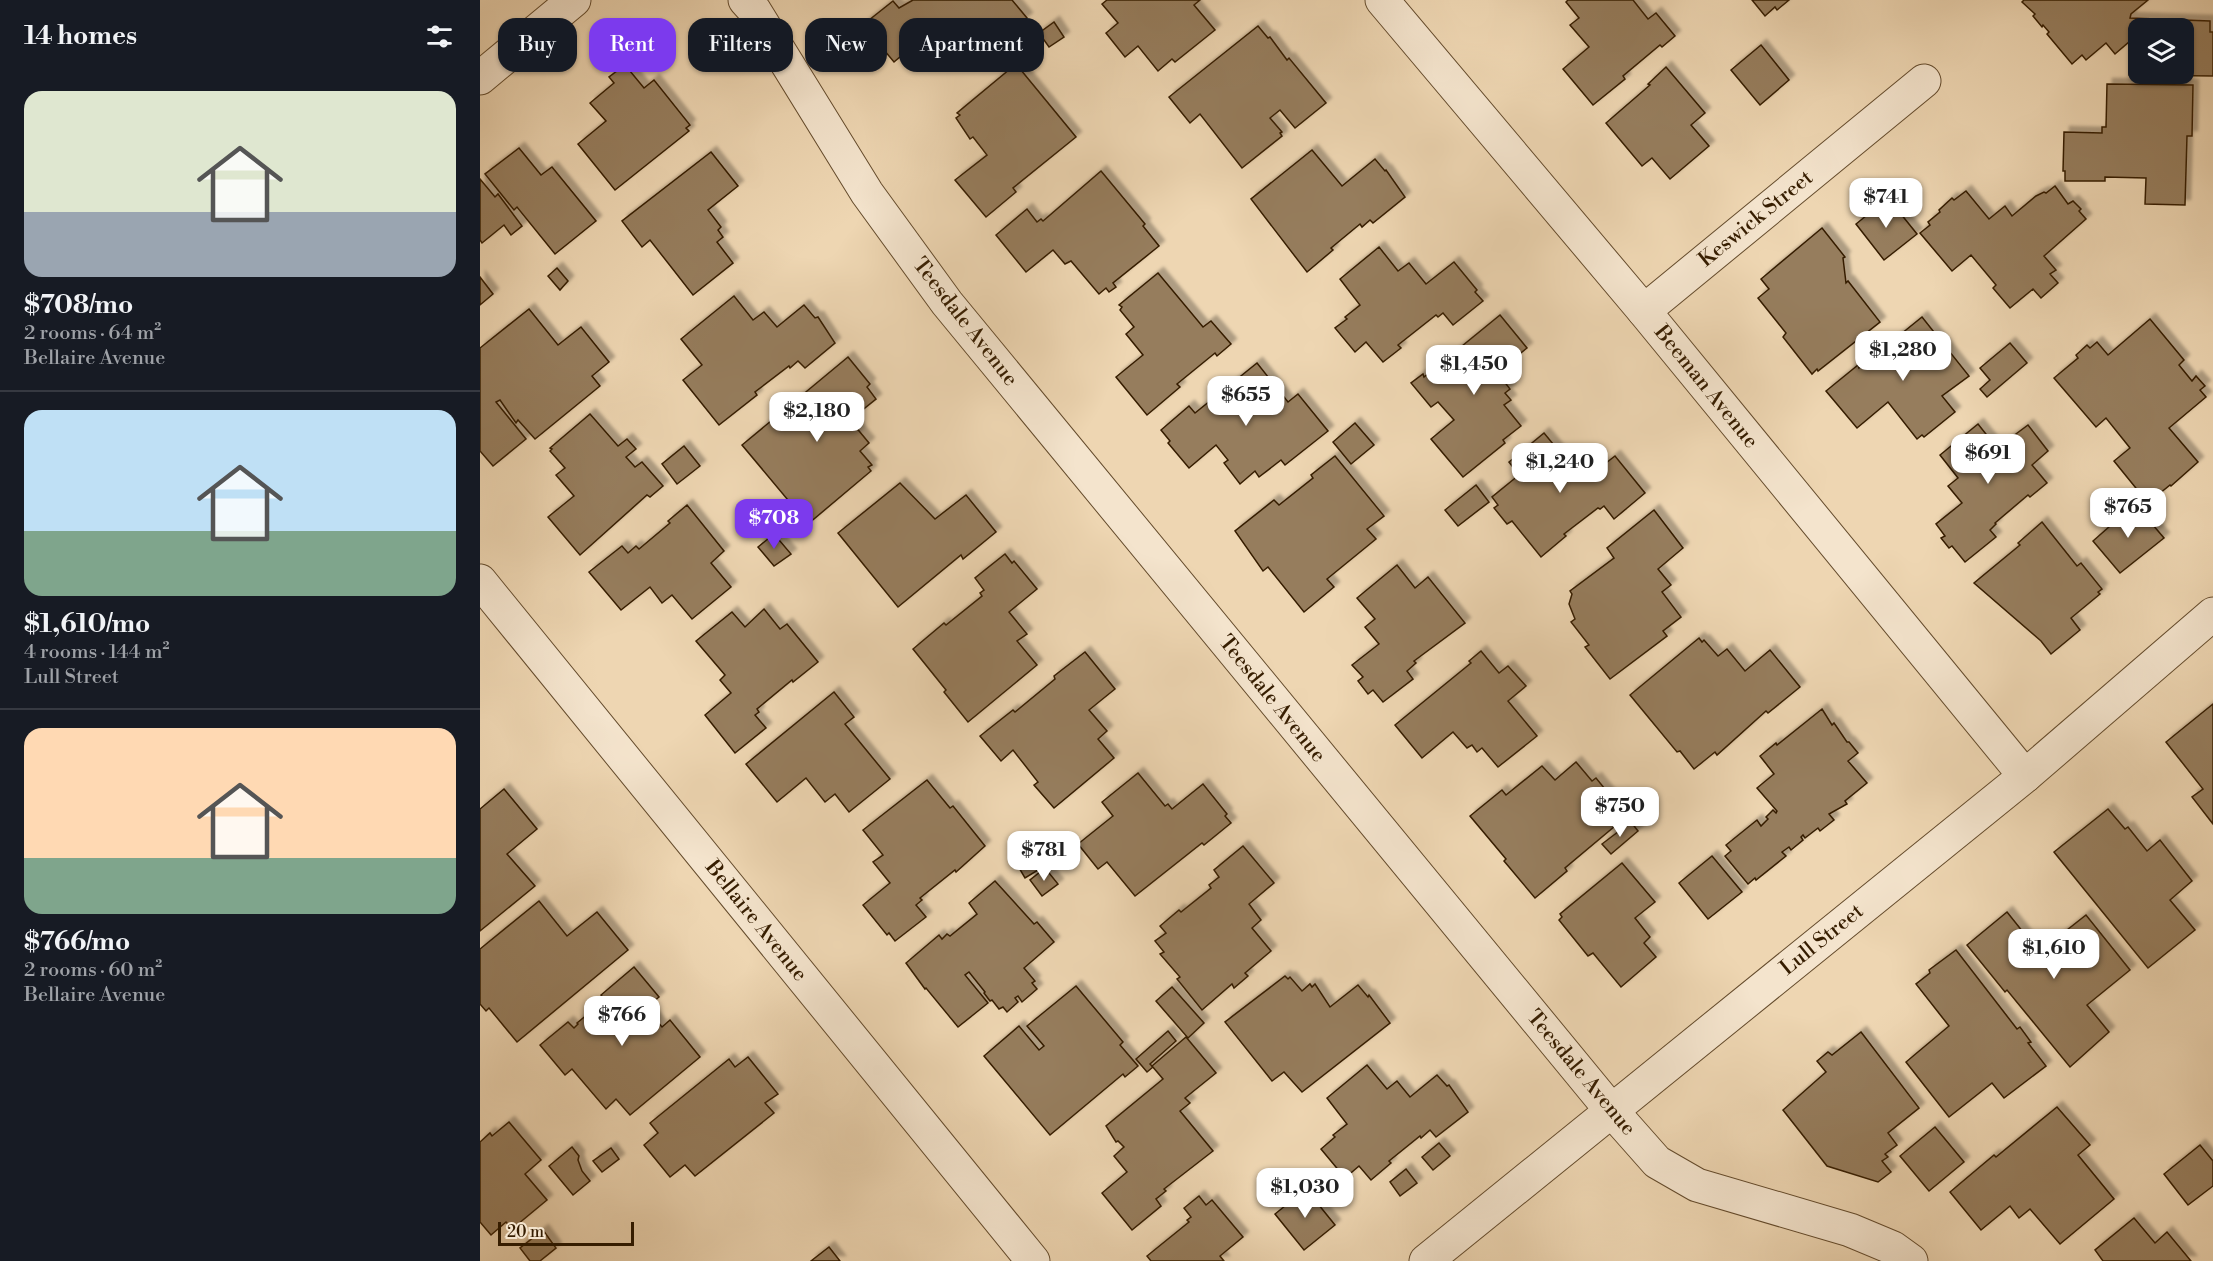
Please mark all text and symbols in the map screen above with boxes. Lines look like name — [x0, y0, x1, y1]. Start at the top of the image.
chip: Buy — [498, 18, 577, 72]
chip: Rent — [589, 18, 676, 72]
chip: Filters — [688, 18, 793, 72]
chip: New — [805, 18, 887, 72]
chip: Apartment — [899, 18, 1044, 72]
map controls — [2128, 18, 2194, 84]
button: layers — [2128, 18, 2194, 84]
text: 14 homes — [24, 20, 137, 52]
icon: filters — [423, 20, 456, 53]
icon: home — [186, 130, 294, 238]
street label: Keswick Street — [1694, 165, 1819, 273]
pin: $741 — [1850, 178, 1922, 229]
text: $741 — [1863, 185, 1909, 210]
street label: Teesdale Avenue — [907, 252, 1023, 392]
text: $708/mo — [24, 289, 133, 321]
street label: Beeman Avenue — [1648, 319, 1764, 454]
text: 2 rooms · 64 m² — [24, 321, 161, 346]
pin: $1,280 — [1854, 331, 1952, 382]
text: $1,280 — [1869, 338, 1937, 363]
pin: $1,450 — [1425, 345, 1523, 396]
text: Bellaire Avenue — [24, 346, 165, 371]
text: $1,450 — [1440, 352, 1508, 377]
pin: $655 — [1210, 376, 1282, 427]
text: $655 — [1221, 383, 1271, 408]
pin: $2,180 — [768, 392, 866, 443]
text: $2,180 — [783, 399, 851, 424]
pin: $691 — [1952, 434, 2024, 485]
text: $691 — [1965, 441, 2011, 466]
pin: $1,240 — [1511, 443, 1609, 494]
icon: home — [186, 449, 294, 557]
text: $1,240 — [1526, 450, 1594, 475]
pin: $765 — [2092, 488, 2164, 539]
text: $765 — [2104, 495, 2152, 520]
pin: $708 — [738, 499, 810, 550]
text: $708 — [749, 506, 799, 531]
text: $1,610/mo — [24, 608, 150, 640]
street label: Teesdale Avenue — [1213, 630, 1331, 768]
text: 4 rooms · 144 m² — [24, 640, 169, 665]
text: Lull Street — [24, 665, 119, 690]
icon: home — [186, 767, 294, 875]
pin: $750 — [1584, 787, 1656, 838]
text: $750 — [1595, 794, 1645, 819]
pin: $781 — [1008, 831, 1080, 882]
text: $781 — [1021, 838, 1067, 863]
street label: Bellaire Avenue — [699, 854, 813, 987]
street label: Lull Street — [1775, 898, 1869, 981]
text: $766/mo — [24, 926, 130, 958]
pin: $1,610 — [2005, 929, 2103, 980]
text: $1,610 — [2022, 936, 2086, 961]
text: 2 rooms · 60 m² — [24, 958, 162, 983]
text: Bellaire Avenue — [24, 983, 165, 1008]
pin: $766 — [586, 996, 658, 1047]
text: $766 — [598, 1003, 646, 1028]
street label: Teesdale Avenue — [1521, 1005, 1641, 1141]
pin: $1,030 — [1256, 1168, 1354, 1219]
text: $1,030 — [1271, 1175, 1340, 1200]
scale bar — [498, 1219, 634, 1246]
text: 20 m — [507, 1222, 544, 1242]

